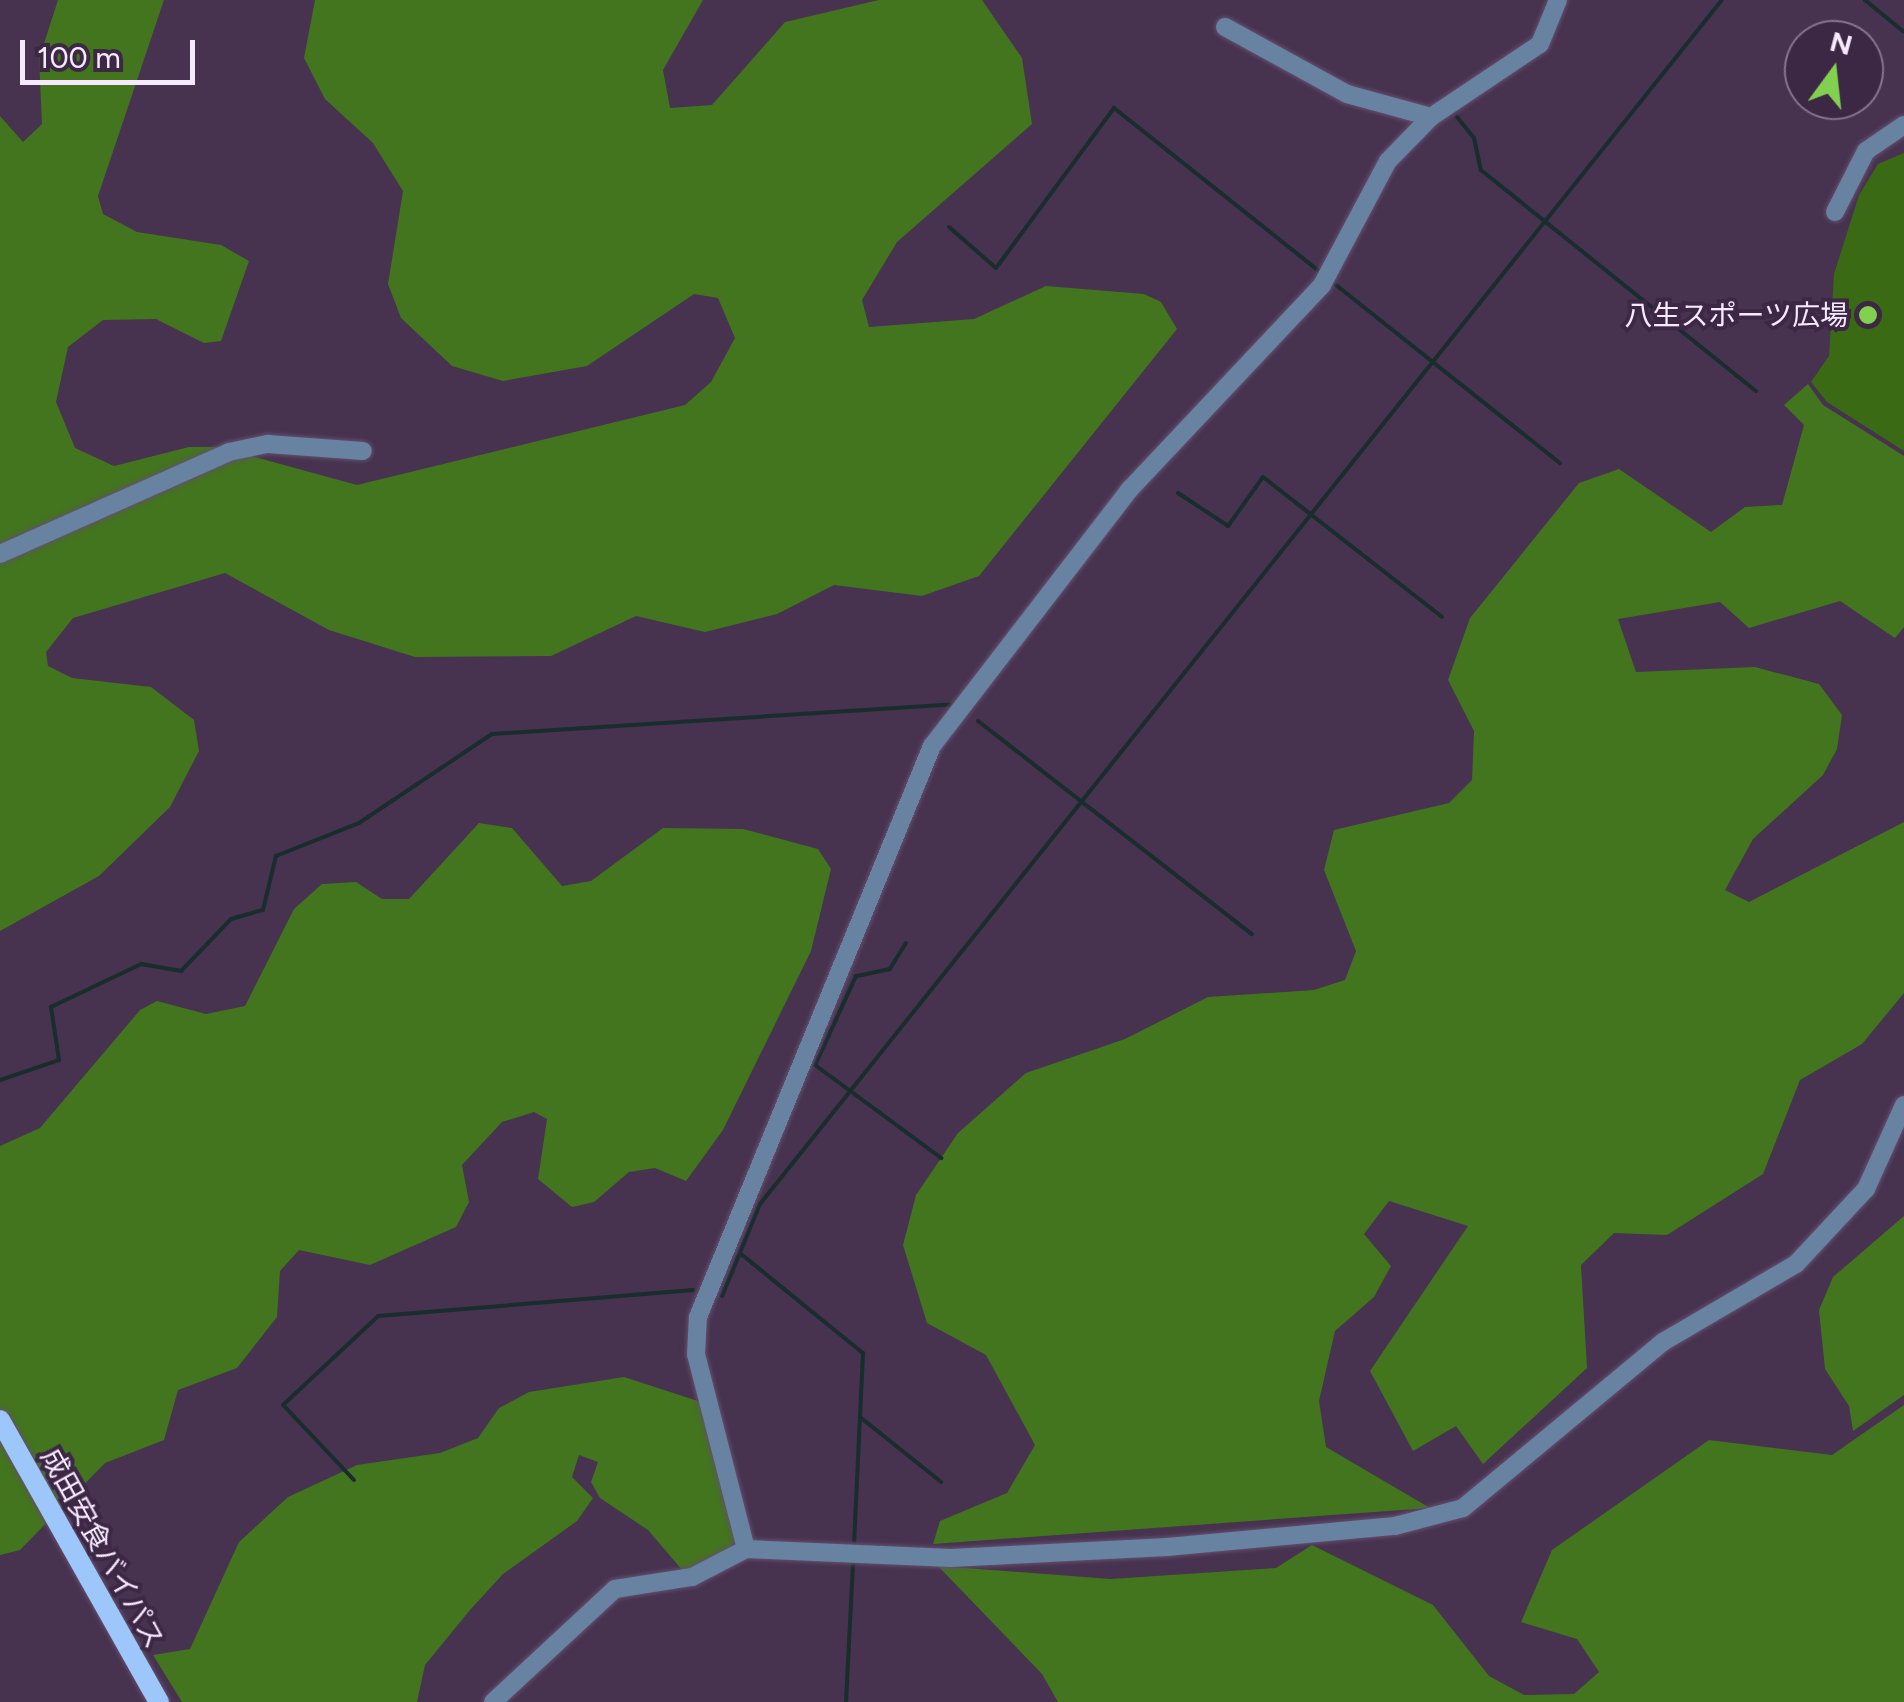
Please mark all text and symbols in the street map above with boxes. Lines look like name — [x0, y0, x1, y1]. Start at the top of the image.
scale bar — [25, 20, 200, 82]
north arrow — [1784, 20, 1884, 120]
text: N — [1826, 24, 1856, 62]
text: 100 m — [37, 39, 121, 76]
place label: 八生スポーツ広場 — [1624, 298, 1848, 332]
marker: 八生スポーツ広場 — [1857, 304, 1879, 326]
street label: 成田安食バイパス — [34, 1442, 172, 1654]

